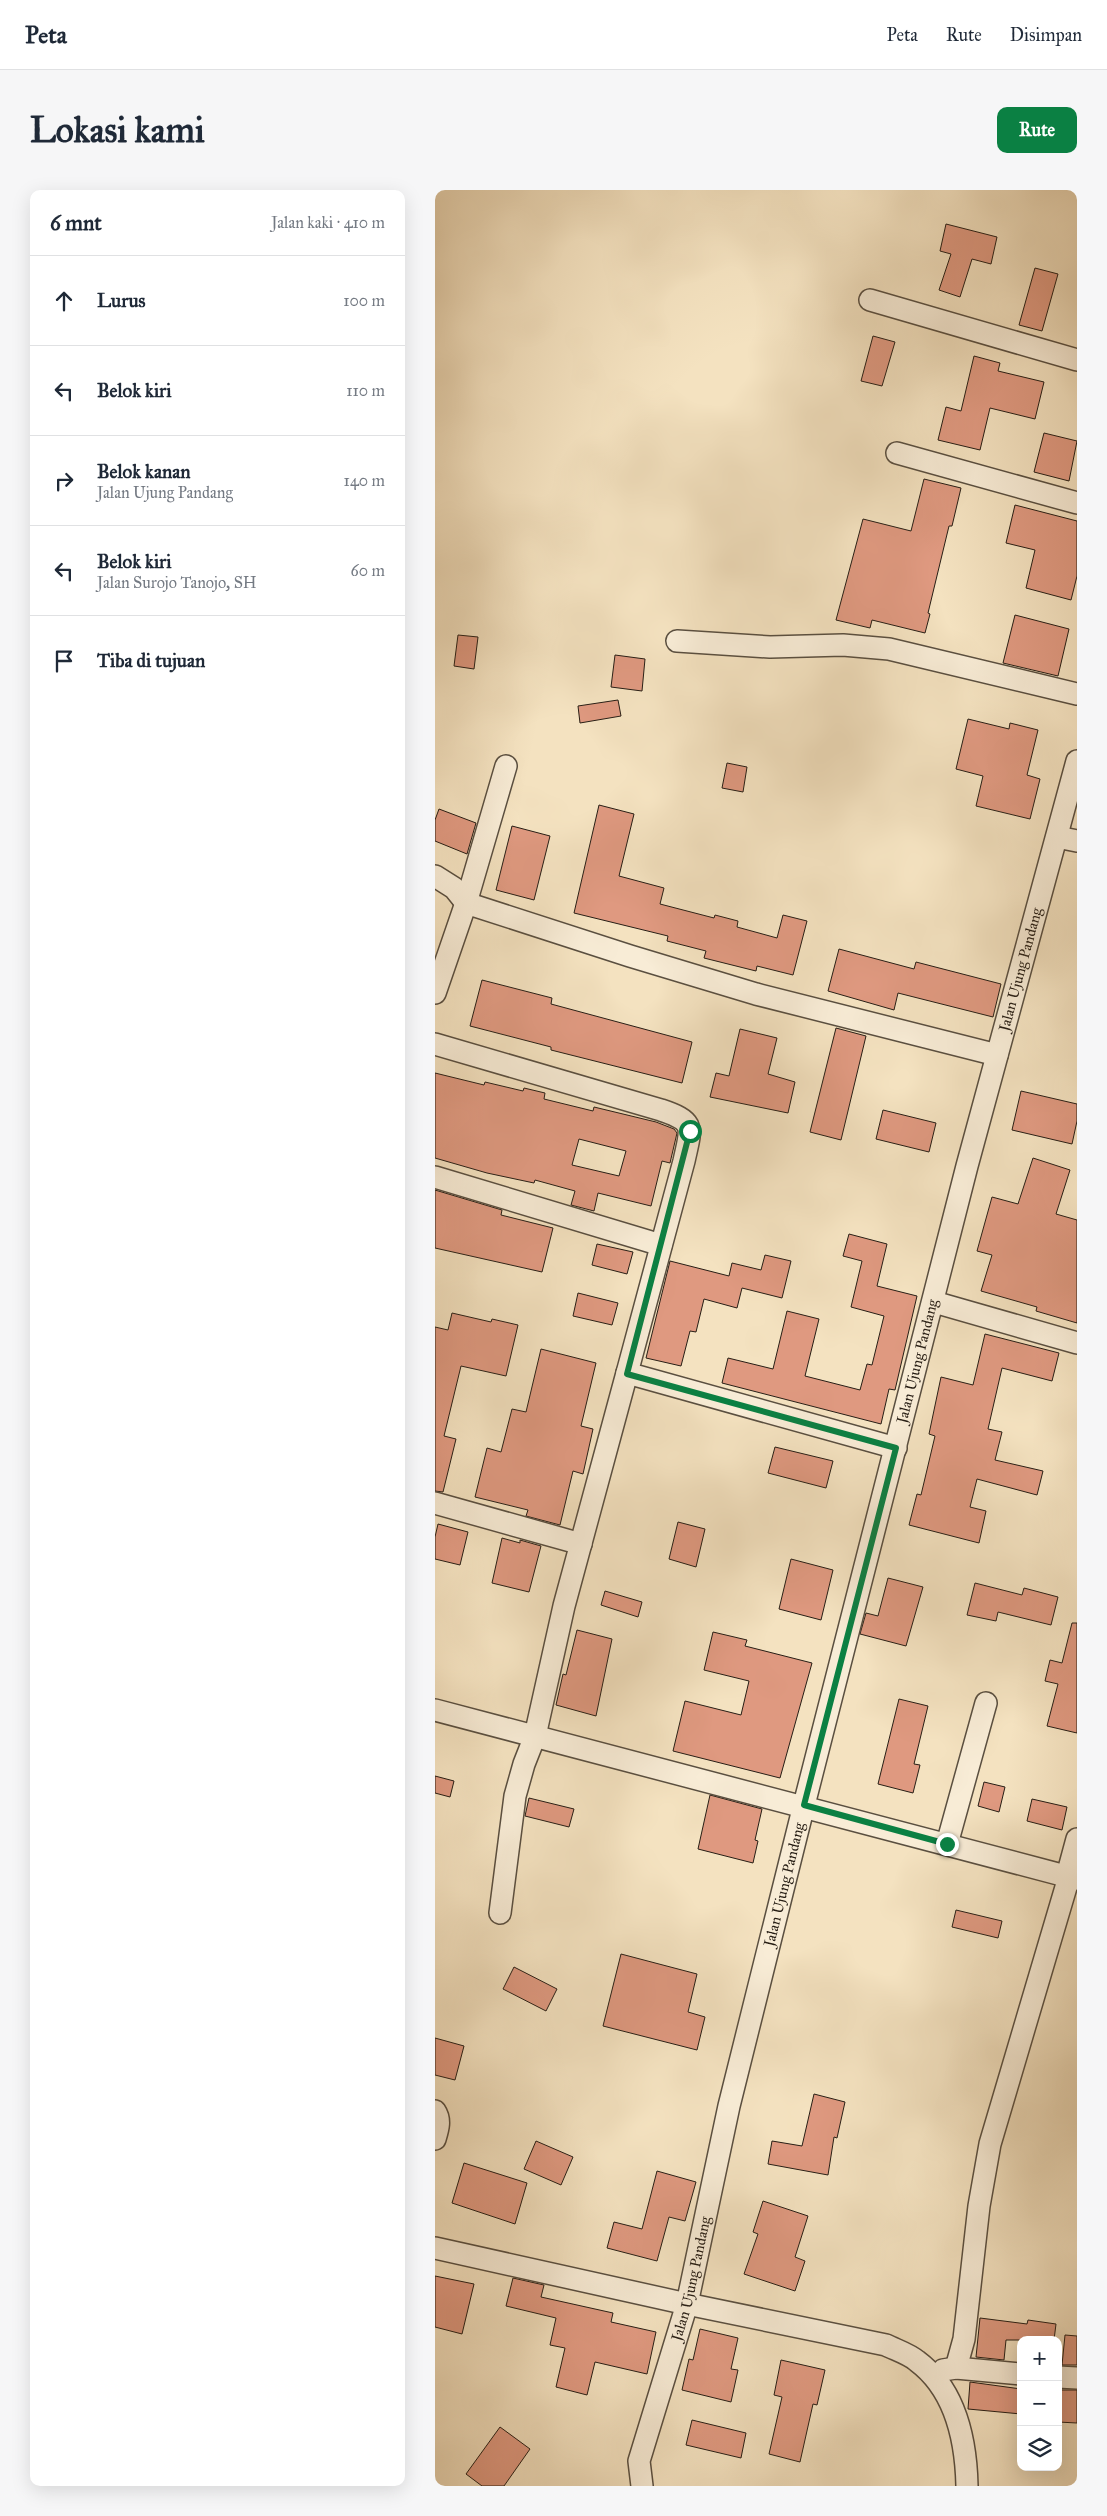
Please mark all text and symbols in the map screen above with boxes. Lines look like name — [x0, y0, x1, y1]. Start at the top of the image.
text: Peta — [25, 20, 67, 50]
text: Peta — [887, 24, 918, 46]
text: Rute — [946, 24, 982, 46]
text: Disimpan — [1010, 24, 1082, 46]
button: Rute — [997, 107, 1077, 153]
text: Lokasi kami — [30, 109, 205, 152]
text: 6 mnt — [50, 210, 102, 236]
text: Jalan kaki · 410 m — [271, 213, 385, 232]
icon: ahead — [50, 287, 78, 315]
text: Lurus — [97, 289, 145, 312]
text: 100 m — [343, 291, 385, 310]
icon: left — [50, 377, 78, 405]
text: Belok kiri — [97, 379, 171, 402]
text: 110 m — [346, 381, 385, 400]
text: Belok kanan — [97, 460, 191, 483]
icon: right — [50, 467, 78, 495]
text: 140 m — [344, 471, 385, 490]
text: Jalan Ujung Pandang — [97, 483, 233, 502]
text: Belok kiri — [97, 550, 171, 573]
icon: left — [50, 557, 78, 585]
text: 60 m — [351, 561, 385, 580]
text: Jalan Surojo Tanojo, SH — [97, 573, 257, 592]
icon: arrive — [50, 647, 78, 675]
text: Tiba di tujuan — [97, 649, 205, 672]
street label: Jalan Ujung Pandang — [994, 905, 1046, 1036]
route start — [679, 1120, 702, 1143]
street label: Jalan Ujung Pandang — [892, 1296, 942, 1427]
street label: Jalan Ujung Pandang — [760, 1820, 809, 1951]
route end — [936, 1833, 959, 1856]
street label: Jalan Ujung Pandang — [667, 2214, 715, 2345]
map controls — [1017, 2336, 1062, 2471]
button: + — [1017, 2336, 1062, 2381]
button: − — [1017, 2381, 1062, 2426]
button: layers — [1017, 2426, 1062, 2471]

